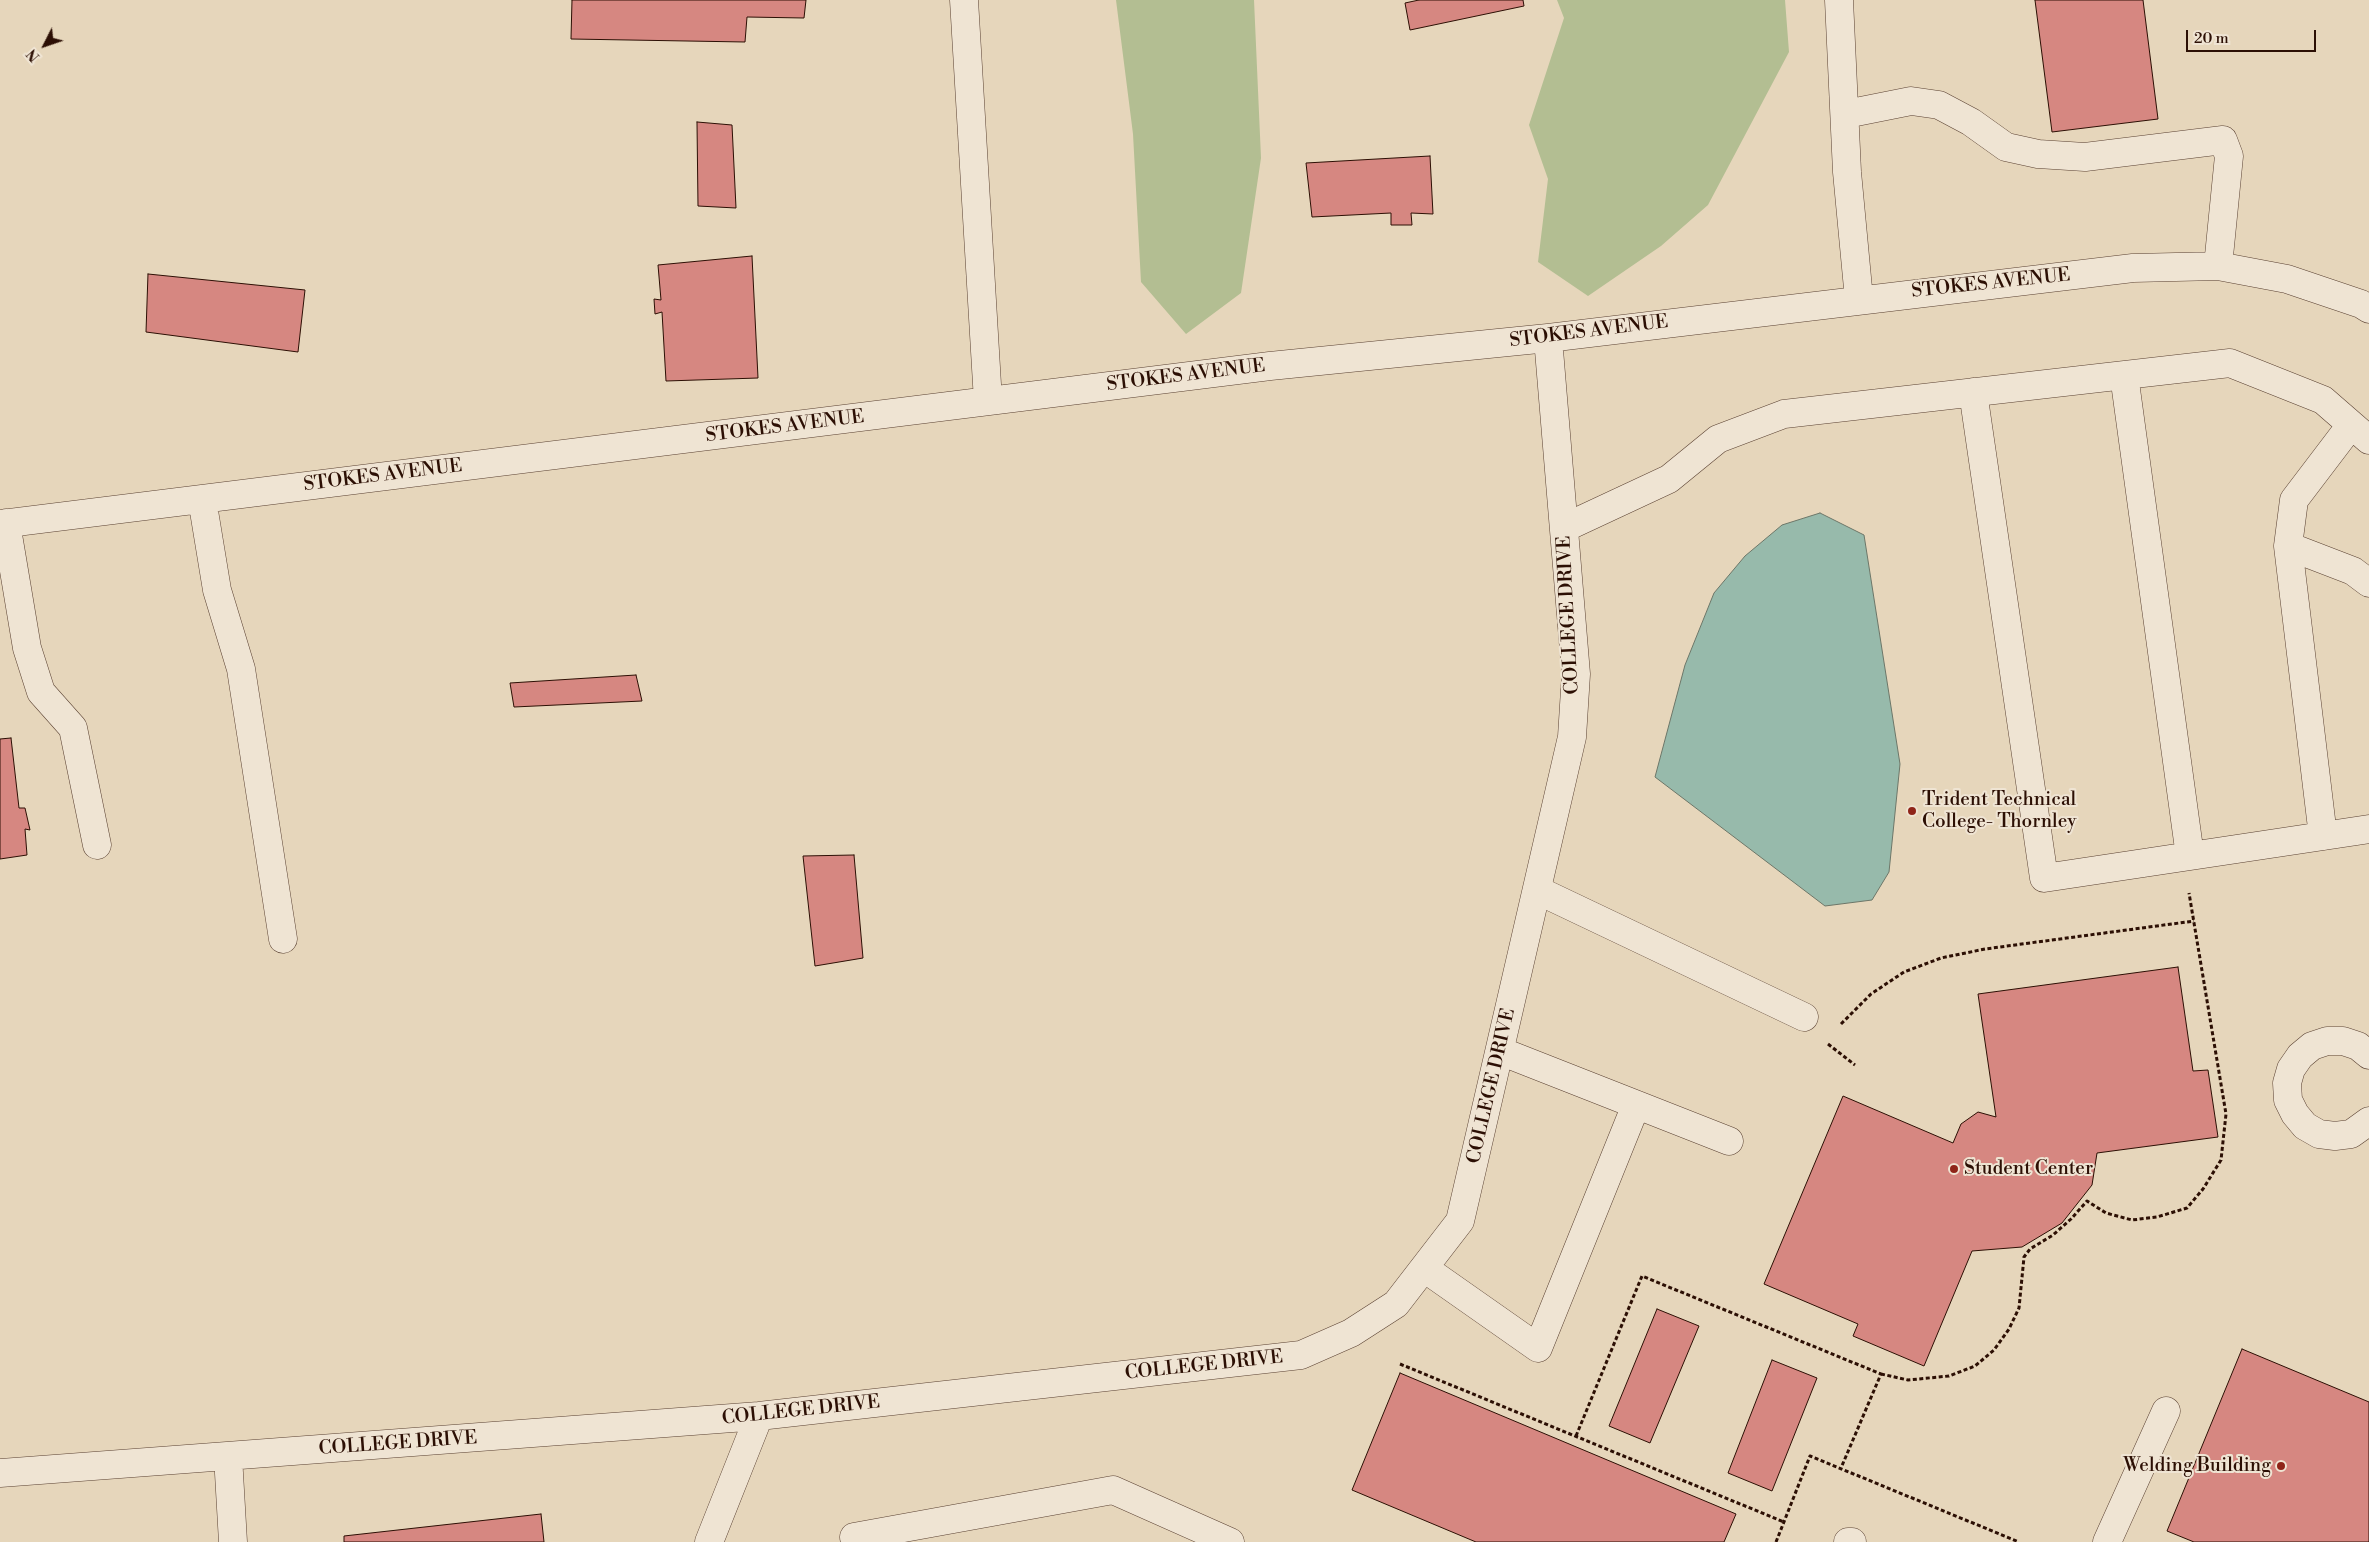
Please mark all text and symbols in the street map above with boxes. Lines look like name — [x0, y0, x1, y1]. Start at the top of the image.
north arrow — [20, 20, 70, 70]
scale bar — [2189, 20, 2319, 52]
text: 20 m — [2194, 29, 2229, 48]
text: N — [23, 45, 44, 65]
street label: STOKES AVENUE — [1910, 264, 2072, 304]
street label: STOKES AVENUE — [1508, 311, 1670, 353]
street label: STOKES AVENUE — [1105, 355, 1267, 397]
street label: STOKES AVENUE — [704, 406, 866, 448]
street label: STOKES AVENUE — [302, 455, 464, 497]
street label: COLLEGE DRIVE — [1553, 535, 1585, 695]
place label: Trident Technical College- Thornley — [1922, 789, 2076, 833]
marker: Trident Technical College- Thornley — [1906, 805, 1918, 817]
street label: COLLEGE DRIVE — [1463, 1006, 1521, 1166]
place label: Student Center — [1964, 1158, 2093, 1180]
marker: Student Center — [1948, 1163, 1960, 1175]
street label: COLLEGE DRIVE — [1124, 1346, 1284, 1386]
street label: COLLEGE DRIVE — [721, 1391, 881, 1431]
street label: COLLEGE DRIVE — [318, 1427, 478, 1461]
place label: Welding Building — [2123, 1455, 2271, 1477]
marker: Welding Building — [2275, 1460, 2287, 1472]

